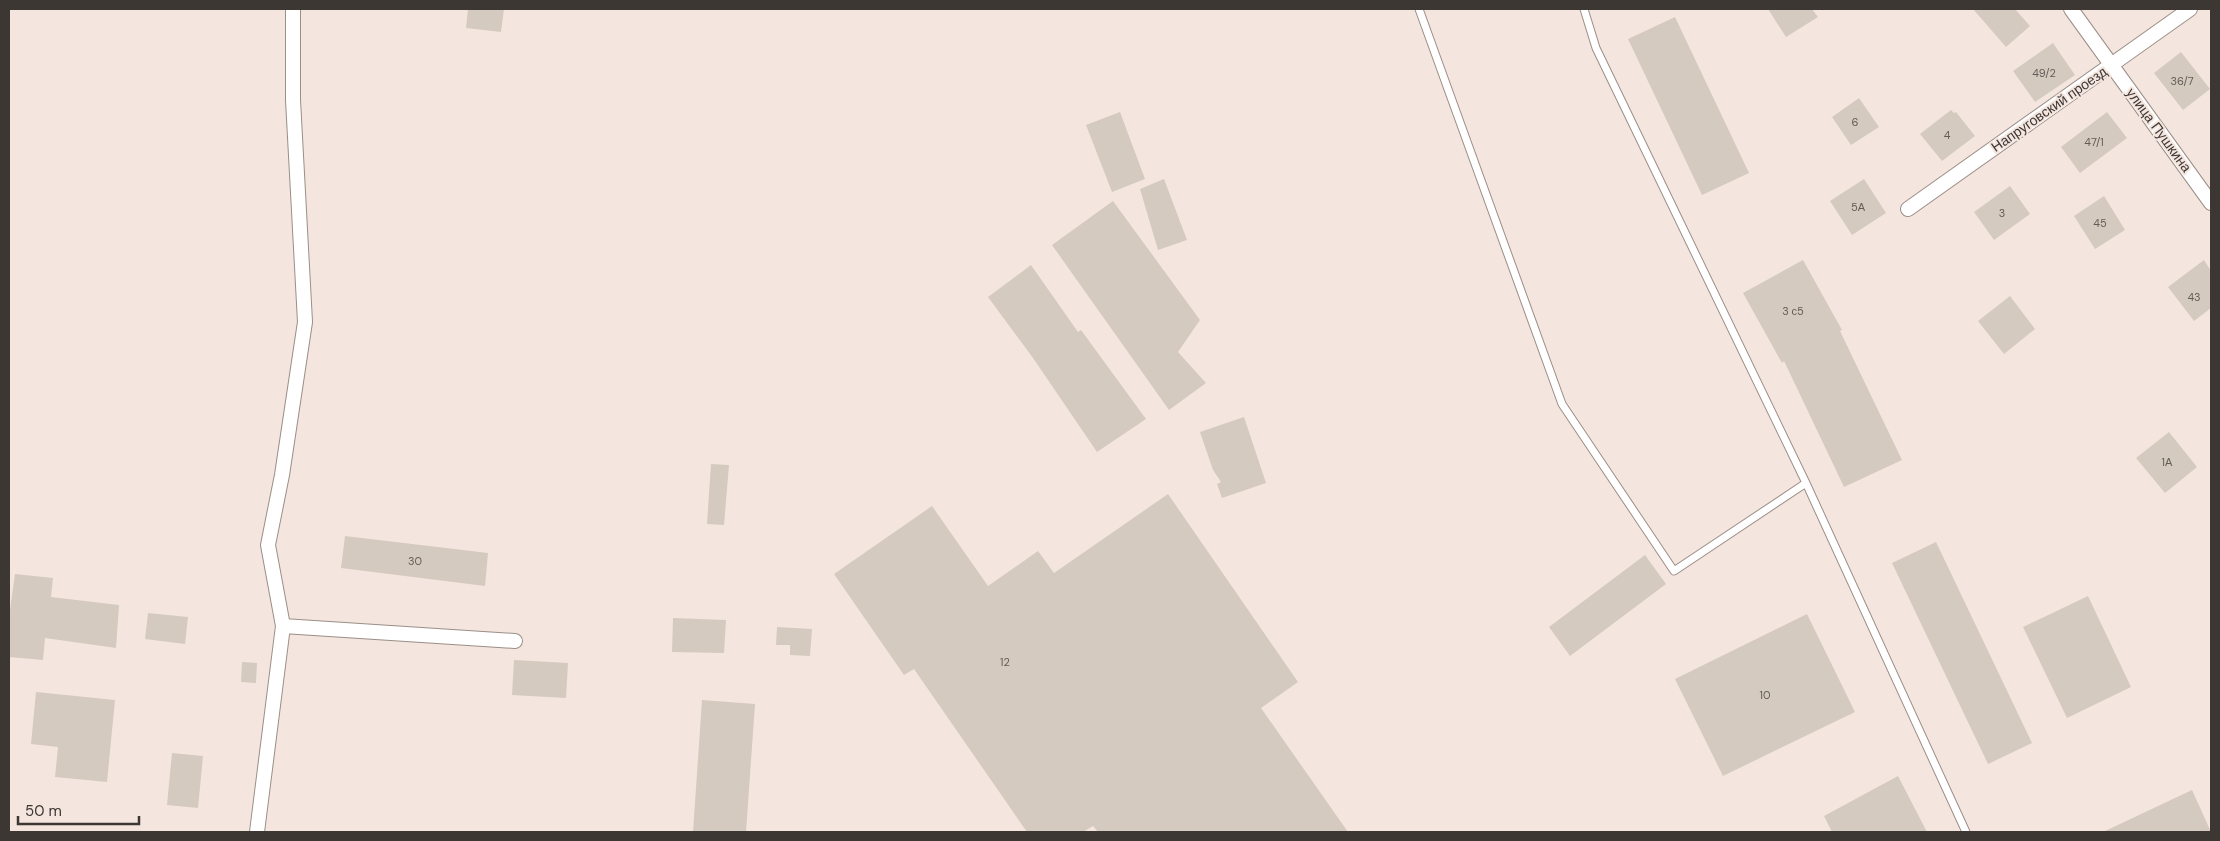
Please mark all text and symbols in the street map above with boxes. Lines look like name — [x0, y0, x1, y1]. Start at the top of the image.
street label: Напруговский проезд — [1988, 62, 2110, 156]
house number: 49/2 — [2032, 66, 2056, 80]
house number: 36/7 — [2170, 74, 2194, 88]
street label: улица Пушкина — [2122, 84, 2196, 176]
house number: 6 — [1852, 115, 1859, 129]
house number: 4 — [1944, 128, 1951, 142]
house number: 47/1 — [2084, 135, 2104, 149]
house number: 5А — [1851, 200, 1866, 214]
house number: 3 — [1999, 206, 2005, 220]
house number: 45 — [2093, 216, 2107, 230]
house number: 43 — [2187, 290, 2201, 304]
house number: 3 с5 — [1782, 304, 1804, 318]
house number: 1А — [2162, 455, 2173, 469]
house number: 30 — [408, 554, 422, 568]
house number: 12 — [1000, 655, 1010, 669]
house number: 10 — [1760, 688, 1770, 702]
scale bar — [18, 794, 139, 826]
text: 50 m — [25, 801, 62, 821]

